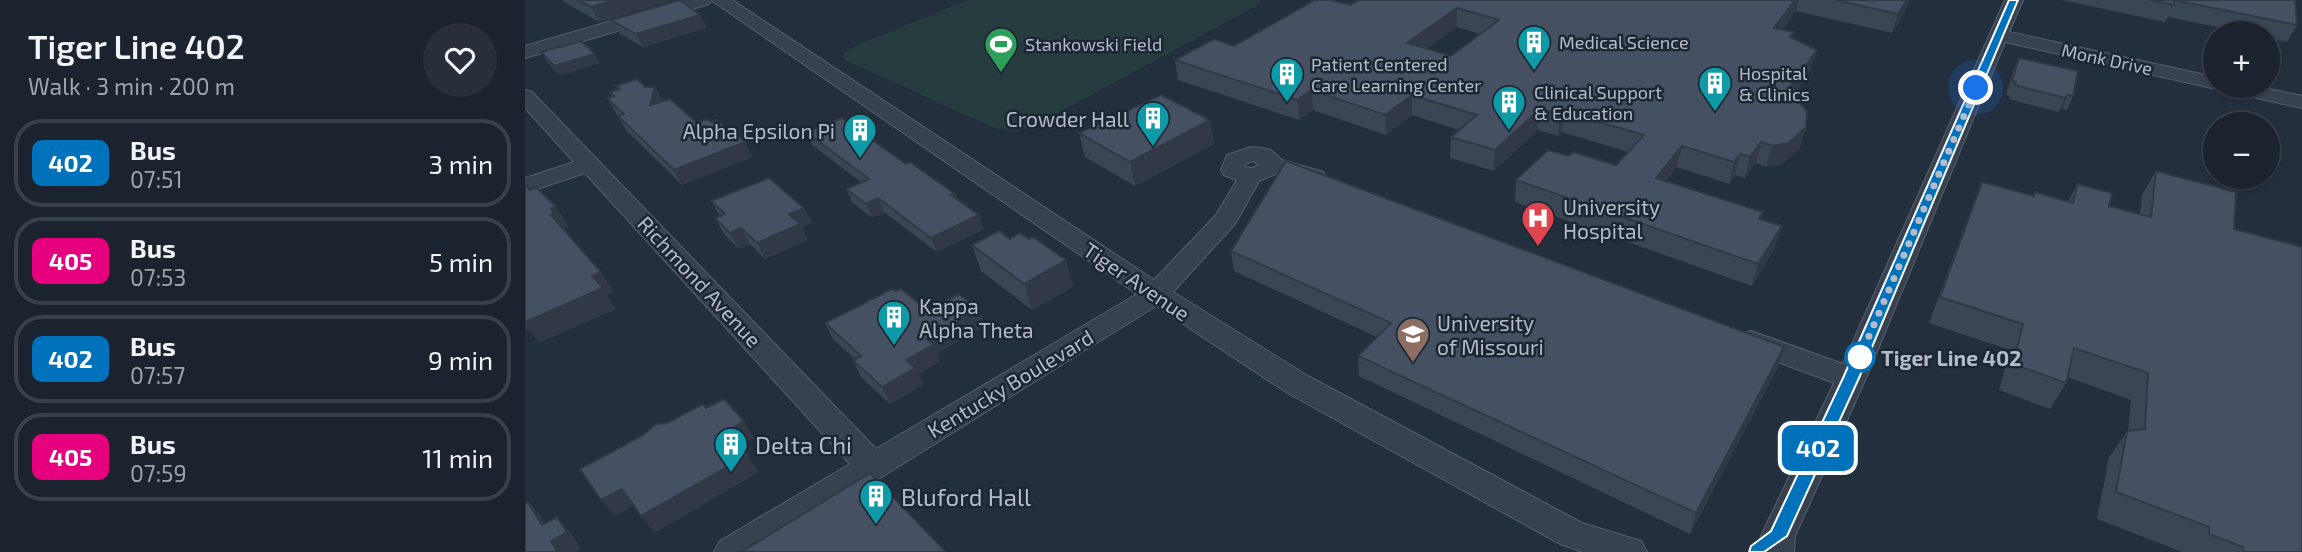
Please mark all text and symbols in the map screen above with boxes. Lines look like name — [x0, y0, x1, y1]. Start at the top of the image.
map controls — [2203, 21, 2280, 189]
button: + — [2203, 21, 2280, 98]
button: heart — [423, 23, 497, 97]
building icon: Medical Science — [1515, 23, 1553, 72]
sports icon: Stankowski Field — [982, 25, 1020, 74]
text: Tiger Line 402 — [28, 26, 245, 66]
place label: Medical Science — [1559, 31, 1689, 53]
place label: Stankowski Field — [1025, 33, 1162, 55]
street label: Monk Drive — [2060, 39, 2154, 79]
place label: Patient Centered Care Learning Center — [1311, 53, 1481, 96]
building icon: Patient Centered Care Learning Center — [1268, 55, 1306, 104]
place label: Hospital & Clinics — [1739, 62, 1810, 105]
building icon: Hospital & Clinics — [1696, 64, 1734, 113]
your location — [1958, 70, 1993, 105]
text: Walk · 3 min · 200 m — [28, 72, 235, 100]
place label: Clinical Support & Education — [1534, 81, 1662, 124]
building icon: Clinical Support & Education — [1490, 83, 1528, 132]
building icon: Crowder Hall — [1134, 99, 1172, 148]
place label: Crowder Hall — [1006, 106, 1130, 131]
building icon: Alpha Epsilon Pi — [841, 111, 879, 160]
button: − — [2203, 112, 2280, 189]
place label: Alpha Epsilon Pi — [683, 118, 835, 143]
text: Bus — [130, 134, 176, 165]
text: 402 — [48, 148, 93, 177]
text: 3 min — [428, 148, 493, 179]
text: 07:51 — [130, 165, 183, 193]
place label: University Hospital — [1563, 194, 1660, 243]
hospital icon: University Hospital — [1519, 199, 1557, 248]
street label: Richmond Avenue — [633, 210, 767, 352]
text: Bus — [130, 232, 176, 263]
street label: Tiger Avenue — [1079, 236, 1195, 326]
text: 405 — [49, 246, 92, 275]
text: 5 min — [429, 246, 493, 277]
text: 07:53 — [130, 263, 186, 291]
place label: Kappa Alpha Theta — [919, 293, 1034, 342]
building icon: Kappa Alpha Theta — [875, 298, 913, 347]
place label: University of Missouri — [1437, 310, 1544, 359]
school or university icon: University of Missouri — [1394, 315, 1432, 364]
street label: Kentucky Boulevard — [923, 324, 1097, 442]
text: Bus — [130, 330, 176, 361]
marker: Tiger Line 402 — [1845, 342, 1875, 372]
text: 402 — [48, 344, 93, 373]
text: 9 min — [428, 344, 493, 375]
place label: Tiger Line 402 — [1881, 345, 2021, 370]
text: 07:57 — [130, 361, 185, 389]
building icon: Delta Chi — [712, 425, 750, 474]
line badge: 402 — [1778, 425, 1858, 471]
text: Bus — [130, 428, 176, 459]
place label: Delta Chi — [755, 430, 852, 459]
text: 402 — [1796, 433, 1840, 462]
text: 405 — [49, 442, 92, 471]
text: 11 min — [422, 442, 493, 473]
text: 07:59 — [130, 459, 187, 487]
building icon: Bluford Hall — [857, 477, 895, 526]
place label: Bluford Hall — [901, 482, 1031, 511]

